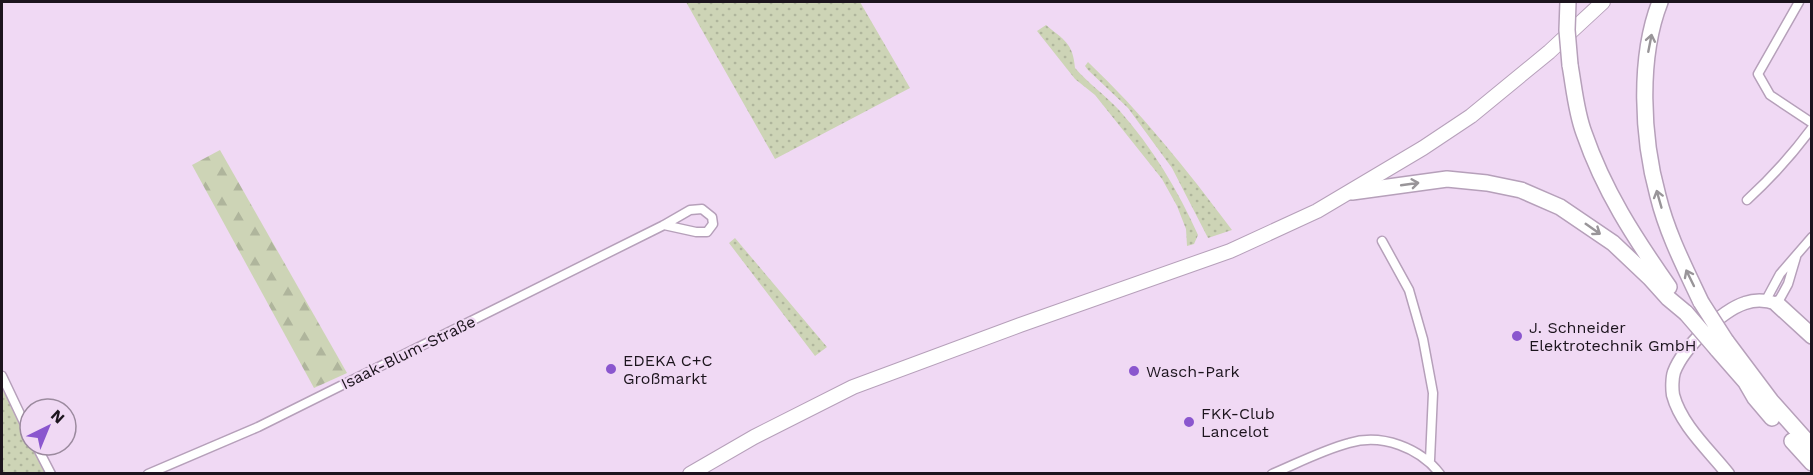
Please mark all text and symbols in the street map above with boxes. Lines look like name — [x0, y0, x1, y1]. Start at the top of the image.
one-way arrow — [1645, 34, 1656, 53]
one-way arrow — [1399, 179, 1419, 190]
one-way arrow — [1653, 190, 1664, 209]
one-way arrow — [1584, 223, 1600, 235]
one-way arrow — [1683, 269, 1695, 287]
street label: Isaak-Blum-Straße — [338, 312, 479, 393]
place label: J. Schneider Elektrotechnik GmbH — [1529, 318, 1696, 355]
marker: J. Schneider Elektrotechnik GmbH — [1510, 329, 1524, 343]
place label: EDEKA C+C Großmarkt — [623, 351, 712, 388]
marker: EDEKA C+C Großmarkt — [604, 362, 618, 376]
place label: Wasch-Park — [1146, 362, 1240, 381]
marker: Wasch-Park — [1127, 364, 1141, 378]
north arrow — [18, 397, 78, 457]
place label: FKK-Club Lancelot — [1201, 404, 1275, 441]
text: N — [47, 405, 69, 427]
marker: FKK-Club Lancelot — [1182, 415, 1196, 429]

